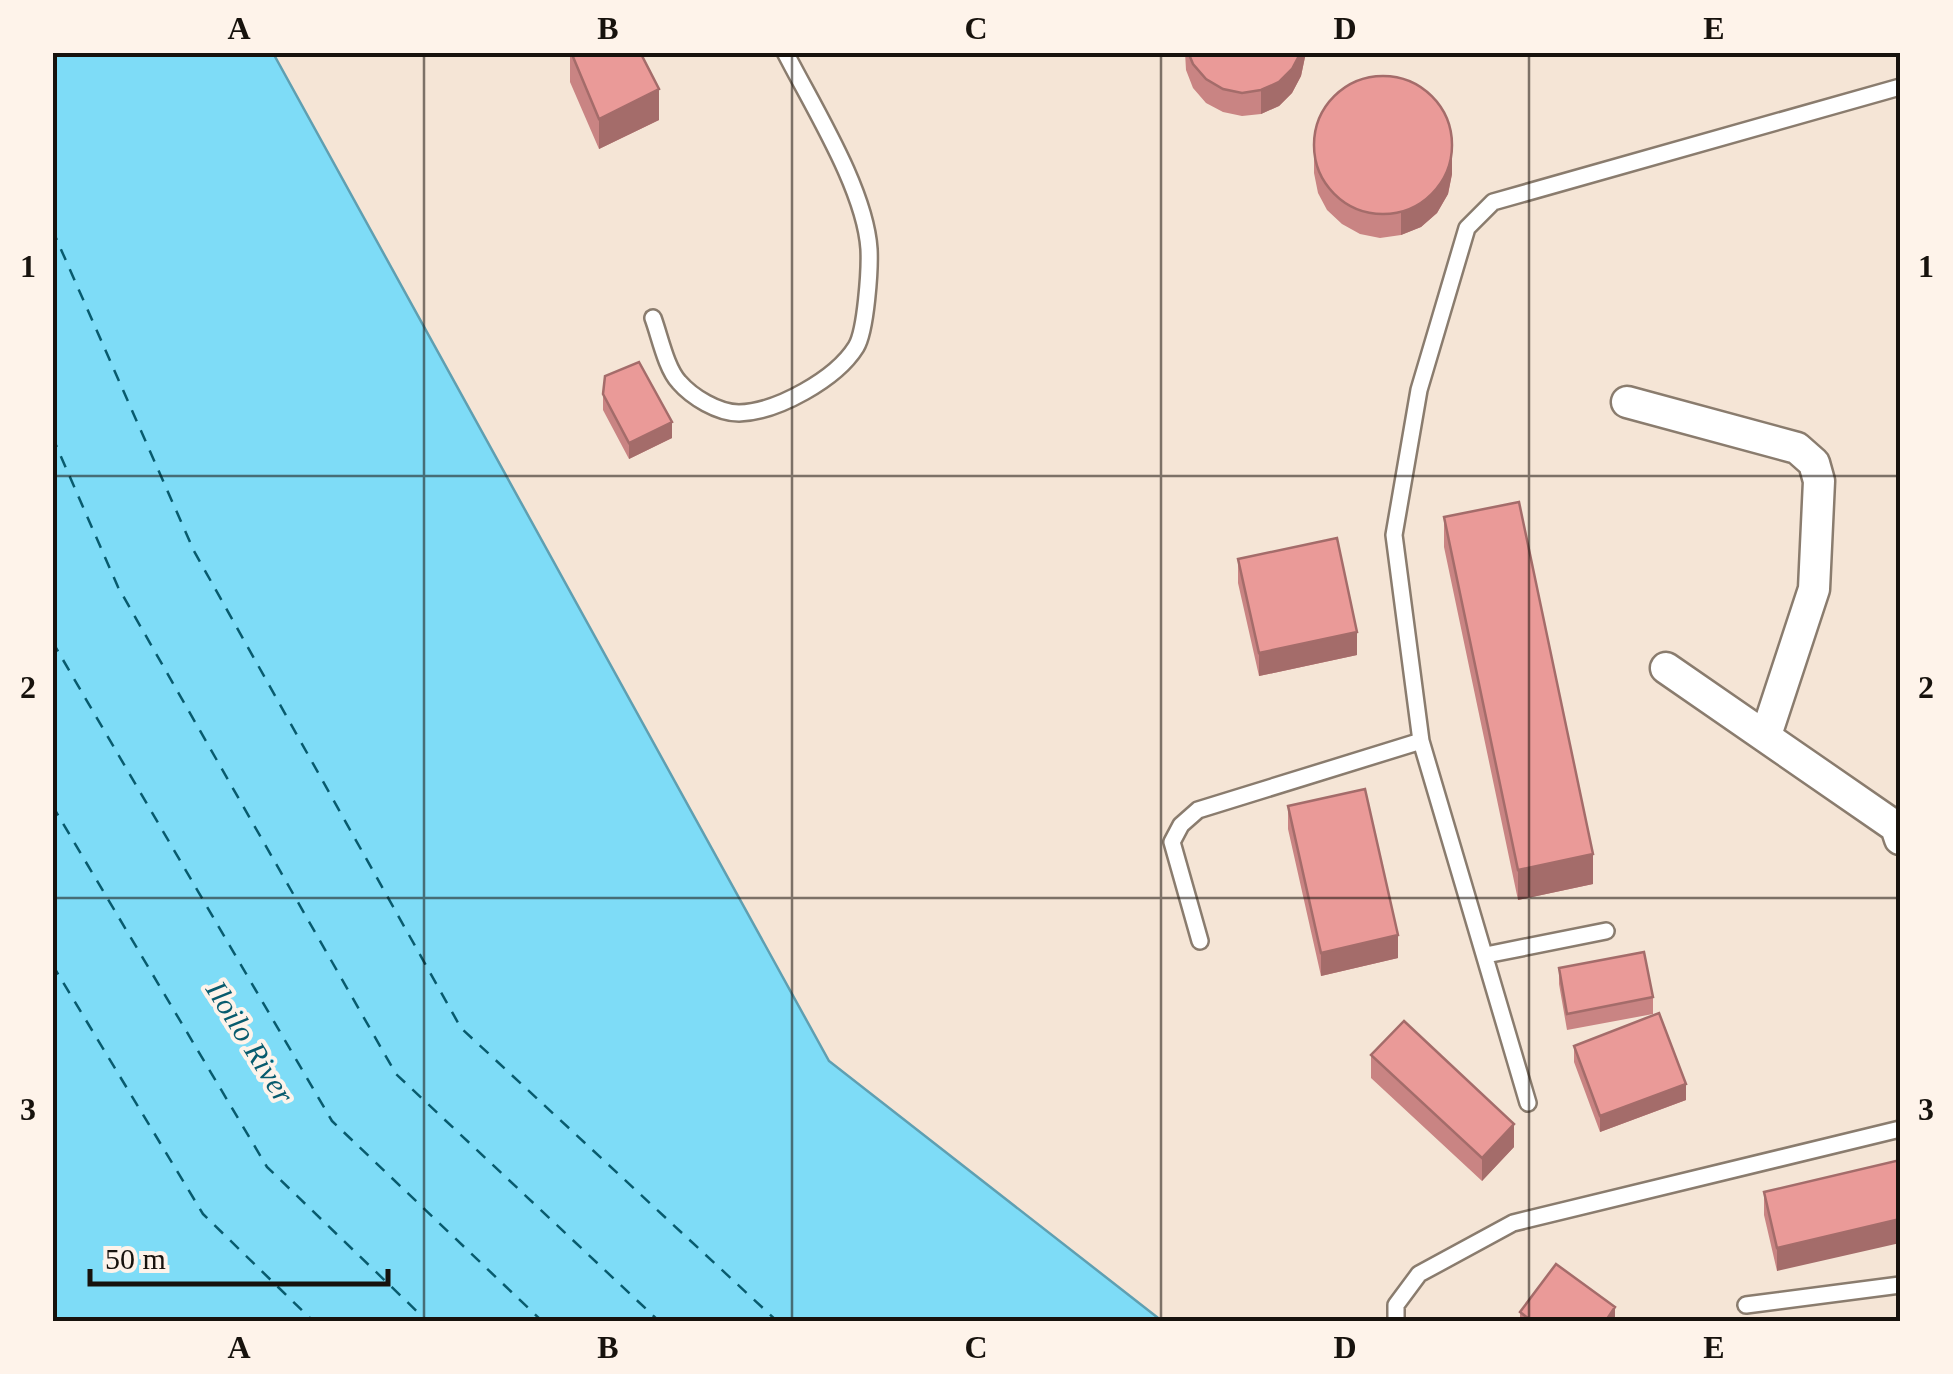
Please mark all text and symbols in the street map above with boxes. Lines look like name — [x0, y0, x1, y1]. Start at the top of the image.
text: A — [227, 10, 251, 46]
text: B — [597, 10, 619, 46]
text: C — [964, 10, 988, 46]
text: D — [1333, 10, 1357, 46]
text: E — [1703, 10, 1725, 46]
text: 1 — [20, 248, 36, 284]
text: 1 — [1918, 248, 1934, 284]
text: 2 — [20, 669, 36, 705]
text: 2 — [1918, 669, 1934, 705]
water label: Iloilo River — [199, 974, 301, 1109]
text: 3 — [20, 1091, 36, 1127]
text: 3 — [1918, 1091, 1934, 1127]
scale bar — [90, 1224, 388, 1286]
text: 50 m — [105, 1242, 166, 1275]
text: A — [227, 1329, 251, 1365]
text: B — [597, 1329, 619, 1365]
text: C — [964, 1329, 988, 1365]
text: D — [1333, 1329, 1357, 1365]
text: E — [1703, 1329, 1725, 1365]

